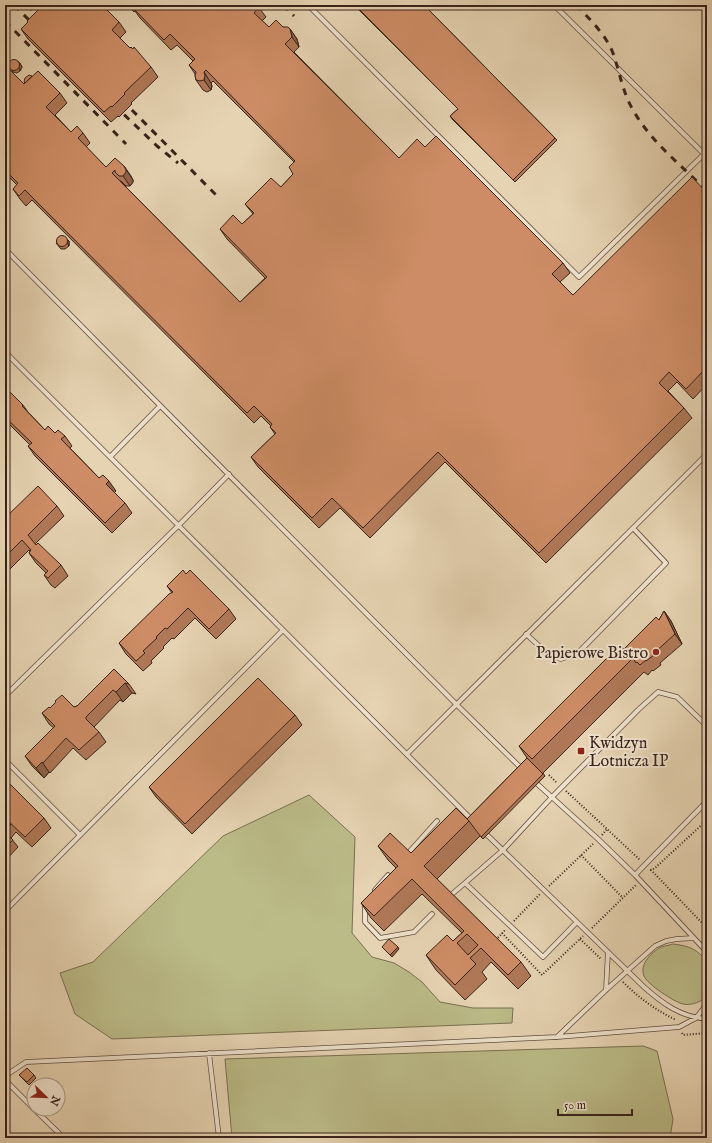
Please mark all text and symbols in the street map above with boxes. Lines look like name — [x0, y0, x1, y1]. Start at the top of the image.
place label: Papierowe Bistro — [536, 644, 648, 664]
marker: Papierowe Bistro — [651, 647, 661, 657]
place label: Kwidzyn Lotnicza IP — [589, 734, 668, 772]
marker: Kwidzyn Lotnicza IP — [576, 746, 586, 756]
north arrow — [26, 1077, 66, 1117]
scale bar — [558, 1091, 632, 1117]
text: N — [46, 1092, 63, 1108]
text: 50 m — [564, 1098, 586, 1113]

